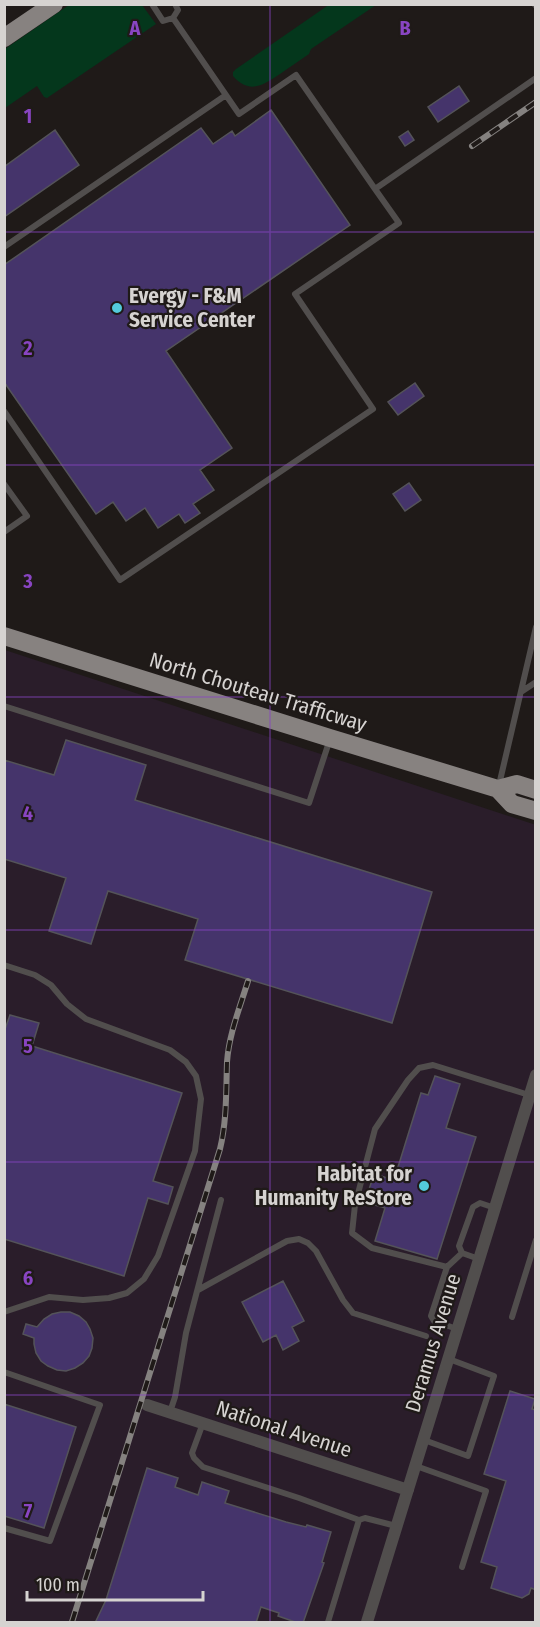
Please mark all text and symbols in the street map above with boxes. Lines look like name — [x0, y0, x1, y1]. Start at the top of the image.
text: A — [129, 16, 142, 40]
text: B — [399, 16, 411, 40]
text: 1 — [24, 104, 32, 128]
place label: Evergy - F&M Service Center — [129, 283, 255, 333]
marker: Evergy - F&M Service Center — [110, 301, 124, 315]
text: 2 — [22, 336, 33, 360]
text: 3 — [22, 569, 33, 593]
street label: North Chouteau Trafficway — [146, 647, 370, 738]
text: 4 — [23, 801, 33, 825]
text: 5 — [23, 1034, 33, 1058]
place label: Habitat for Humanity ReStore — [255, 1161, 412, 1211]
marker: Habitat for Humanity ReStore — [417, 1179, 431, 1193]
text: 6 — [23, 1266, 33, 1290]
street label: Deramus Avenue — [400, 1270, 466, 1416]
street label: National Avenue — [213, 1395, 355, 1463]
text: 7 — [24, 1499, 33, 1523]
scale bar — [27, 1564, 202, 1602]
text: 100 m — [36, 1574, 80, 1596]

